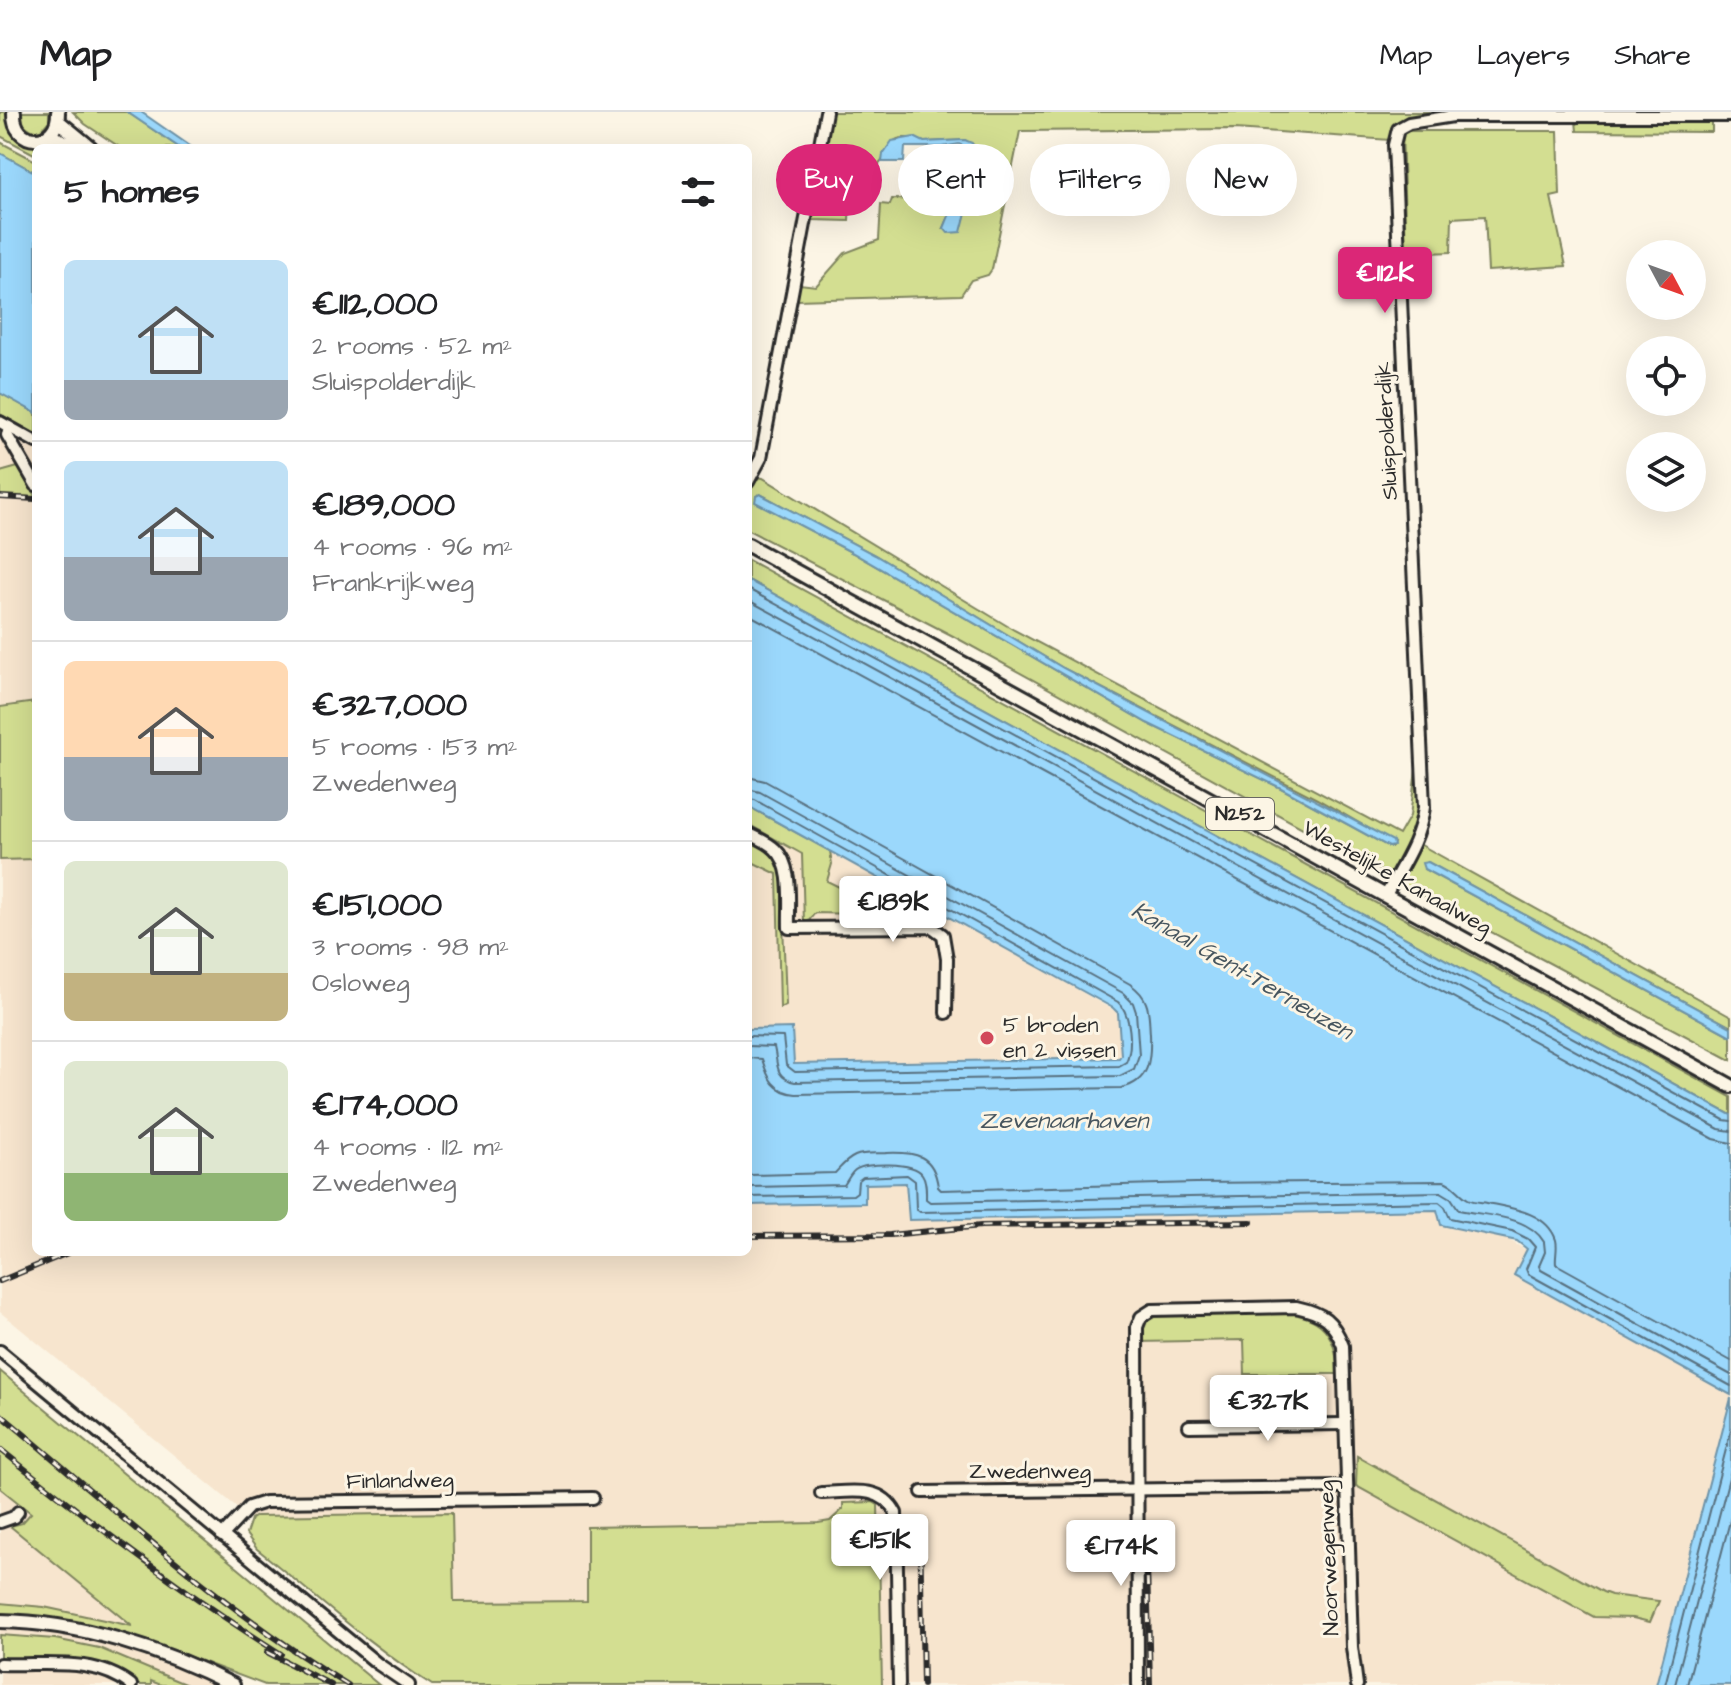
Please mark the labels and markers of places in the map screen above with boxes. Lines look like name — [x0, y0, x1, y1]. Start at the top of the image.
pin: €112K — [1329, 247, 1441, 315]
pin: €189K — [837, 876, 949, 944]
place label: 5 broden en 2 vissen — [1003, 1010, 1116, 1066]
marker: 5 broden en 2 vissen — [978, 1029, 996, 1047]
pin: €327K — [1212, 1375, 1324, 1443]
pin: €151K — [824, 1514, 936, 1582]
pin: €174K — [1065, 1520, 1177, 1588]

